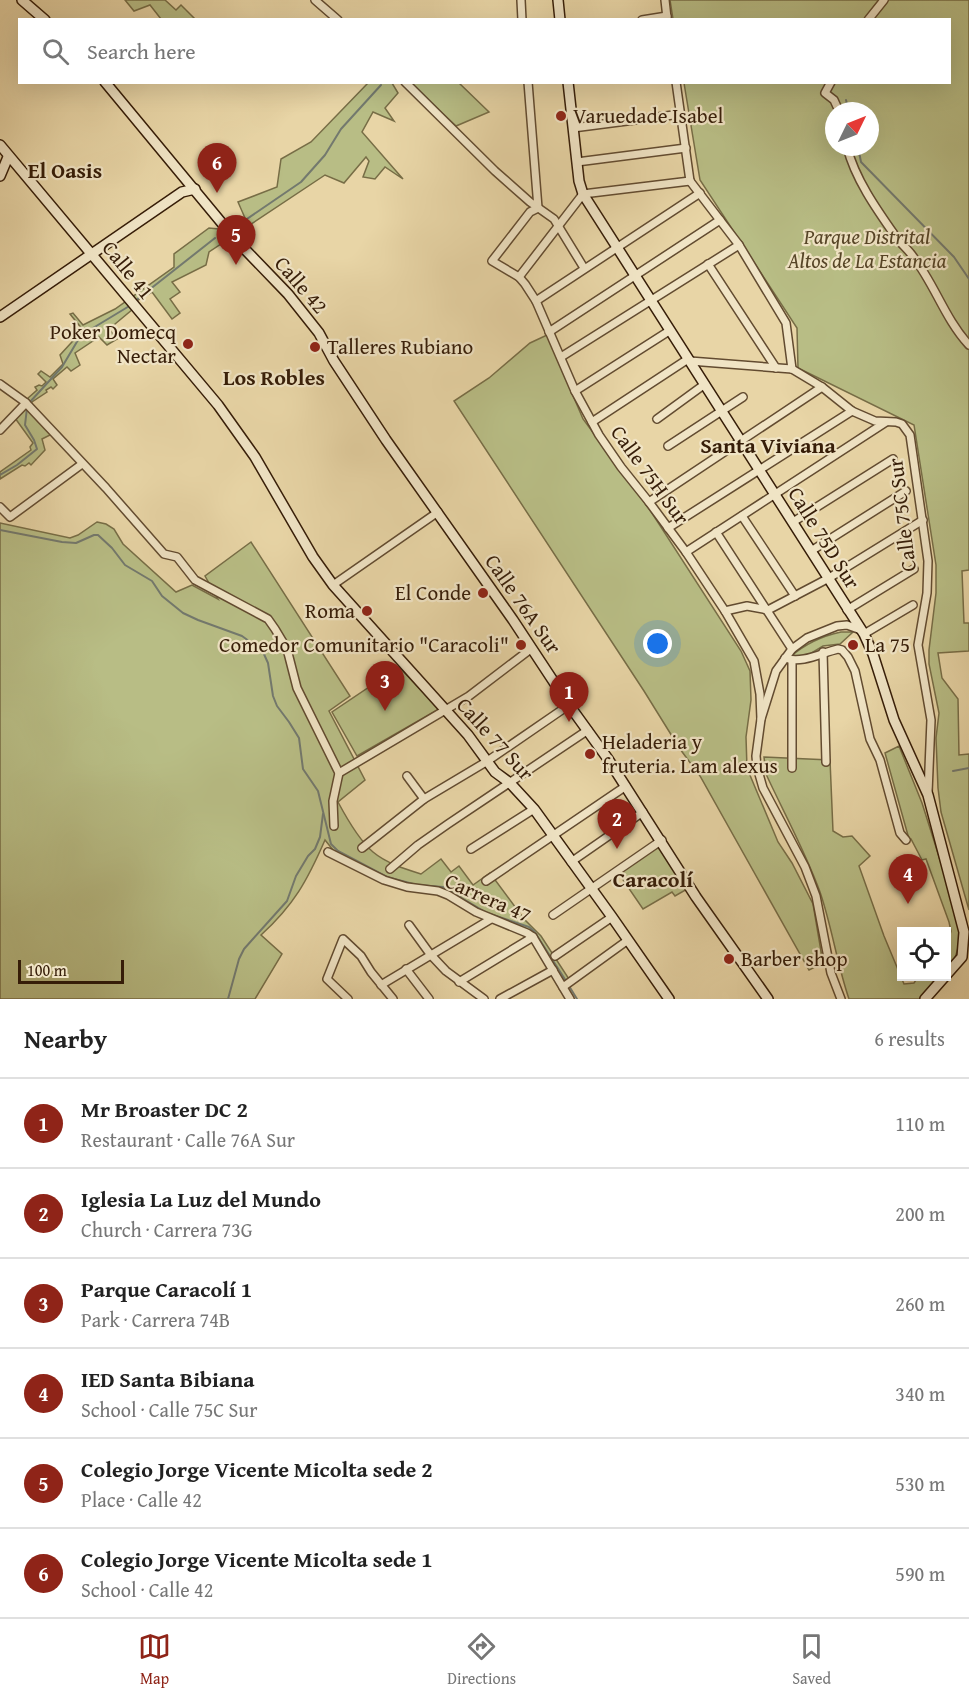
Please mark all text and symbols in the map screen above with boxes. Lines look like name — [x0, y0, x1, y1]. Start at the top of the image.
search box — [18, 18, 951, 84]
icon: search — [39, 35, 72, 68]
text: Search here — [87, 35, 196, 67]
place label: Varuedade Isabel — [573, 100, 724, 131]
north arrow — [825, 102, 879, 156]
marker: Varuedade Isabel — [554, 109, 568, 123]
pin: 6 — [198, 144, 236, 193]
district label: El Oasis — [28, 154, 102, 186]
pin: 5 — [216, 216, 256, 265]
park label: Parque Distrital Altos de La Estancia — [787, 221, 947, 276]
street label: Calle 41 — [95, 234, 162, 306]
street label: Calle 42 — [267, 249, 335, 320]
place label: Poker Domecq Nectar — [50, 316, 176, 371]
place label: Talleres Rubiano — [327, 331, 473, 362]
marker: Poker Domecq Nectar — [181, 337, 195, 351]
marker: Talleres Rubiano — [308, 340, 322, 354]
district label: Los Robles — [223, 361, 325, 393]
street label: Calle 75H Sur — [604, 418, 697, 531]
district label: Santa Viviana — [700, 429, 836, 461]
street label: Calle 75C Sur — [879, 456, 924, 574]
street label: Calle 75D Sur — [781, 481, 868, 595]
street label: Calle 76A Sur — [478, 548, 569, 660]
place label: El Conde — [395, 577, 471, 608]
marker: El Conde — [476, 586, 490, 600]
place label: Roma — [305, 595, 355, 626]
marker: Roma — [360, 604, 374, 618]
place label: Comedor Comunitario "Caracoli" — [219, 629, 509, 660]
your location — [643, 629, 672, 658]
place label: La 75 — [865, 629, 910, 660]
marker: Comedor Comunitario "Caracoli" — [514, 638, 528, 652]
marker: La 75 — [846, 638, 860, 652]
pin: 3 — [366, 662, 404, 711]
pin: 1 — [550, 672, 588, 722]
street label: Calle 77 Sur — [449, 690, 541, 787]
place label: Heladeria y fruteria. Lam alexus — [602, 726, 778, 781]
marker: Heladeria y fruteria. Lam alexus — [583, 747, 597, 761]
pin: 2 — [598, 800, 636, 849]
pin: 4 — [888, 854, 928, 904]
district label: Caracolí — [613, 863, 694, 895]
street label: Carrera 47 — [440, 865, 536, 930]
map controls — [897, 927, 951, 981]
button: locate — [897, 927, 951, 981]
place label: Barber shop — [741, 943, 848, 974]
marker: Barber shop — [722, 952, 736, 966]
scale bar — [18, 957, 124, 984]
text: 100 m — [27, 958, 67, 982]
text: Nearby — [24, 1019, 107, 1058]
text: 6 results — [874, 1024, 945, 1053]
text: Mr Broaster DC 2 — [81, 1093, 248, 1125]
text: 1 — [38, 1109, 49, 1138]
text: 110 m — [895, 1109, 945, 1138]
text: Restaurant · Calle 76A Sur — [81, 1125, 295, 1154]
text: Iglesia La Luz del Mundo — [81, 1183, 321, 1215]
text: 2 — [38, 1199, 49, 1228]
text: 200 m — [895, 1199, 945, 1228]
text: Church · Carrera 73G — [81, 1215, 253, 1244]
text: Parque Caracolí 1 — [81, 1273, 252, 1305]
text: 3 — [38, 1289, 49, 1318]
text: 260 m — [895, 1289, 945, 1318]
text: Park · Carrera 74B — [81, 1305, 230, 1334]
text: IED Santa Bibiana — [81, 1363, 254, 1395]
text: 4 — [38, 1379, 49, 1408]
text: 340 m — [895, 1379, 945, 1408]
text: School · Calle 75C Sur — [81, 1395, 257, 1424]
text: Colegio Jorge Vicente Micolta sede 2 — [81, 1453, 433, 1485]
text: 5 — [38, 1469, 49, 1498]
text: 530 m — [895, 1469, 945, 1498]
text: Place · Calle 42 — [81, 1485, 202, 1514]
text: Colegio Jorge Vicente Micolta sede 1 — [81, 1543, 433, 1575]
text: 6 — [38, 1559, 49, 1588]
text: 590 m — [895, 1559, 945, 1588]
text: School · Calle 42 — [81, 1575, 213, 1604]
tab: Map — [138, 1630, 171, 1690]
tab: Directions — [447, 1630, 516, 1690]
tab: Saved — [792, 1630, 831, 1690]

